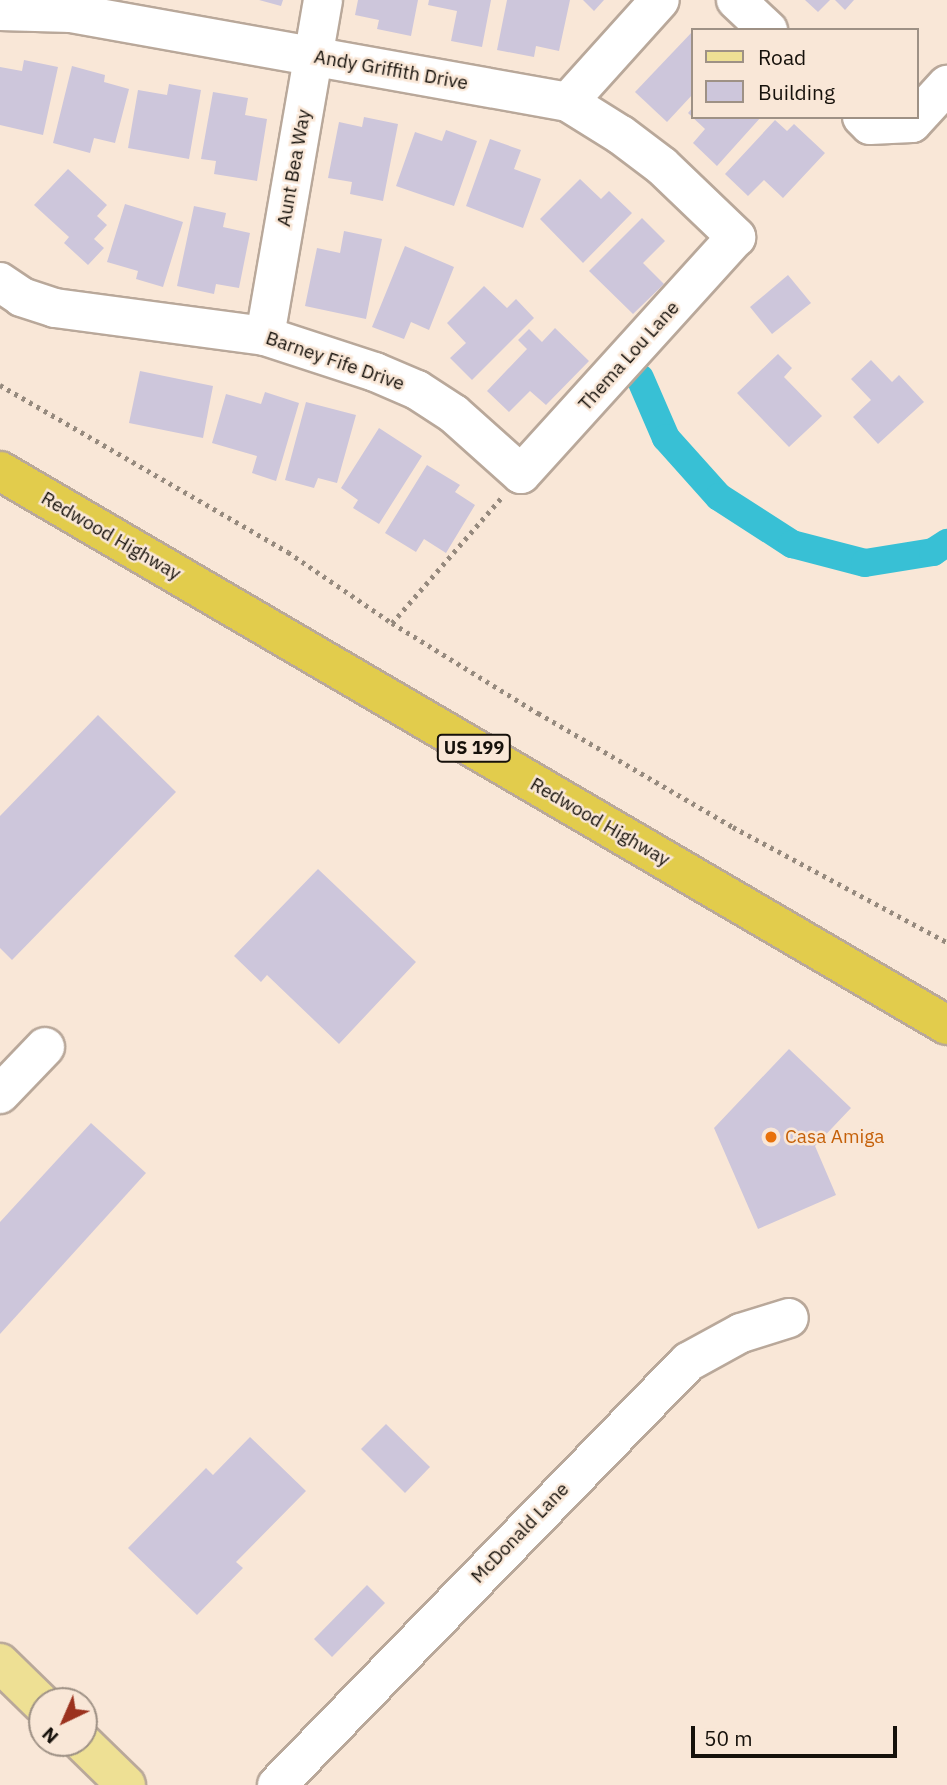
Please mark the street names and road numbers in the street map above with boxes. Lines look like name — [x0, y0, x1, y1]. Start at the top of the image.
street label: Andy Griffith Drive — [312, 45, 470, 95]
street label: Aunt Bea Way — [272, 108, 316, 228]
street label: Thema Lou Lane — [574, 297, 684, 415]
street label: Barney Fife Drive — [263, 327, 407, 395]
street label: Redwood Highway — [37, 487, 185, 585]
road number: US 199 — [435, 734, 512, 762]
street label: Redwood Highway — [526, 773, 674, 871]
street label: McDonald Lane — [466, 1478, 574, 1588]

